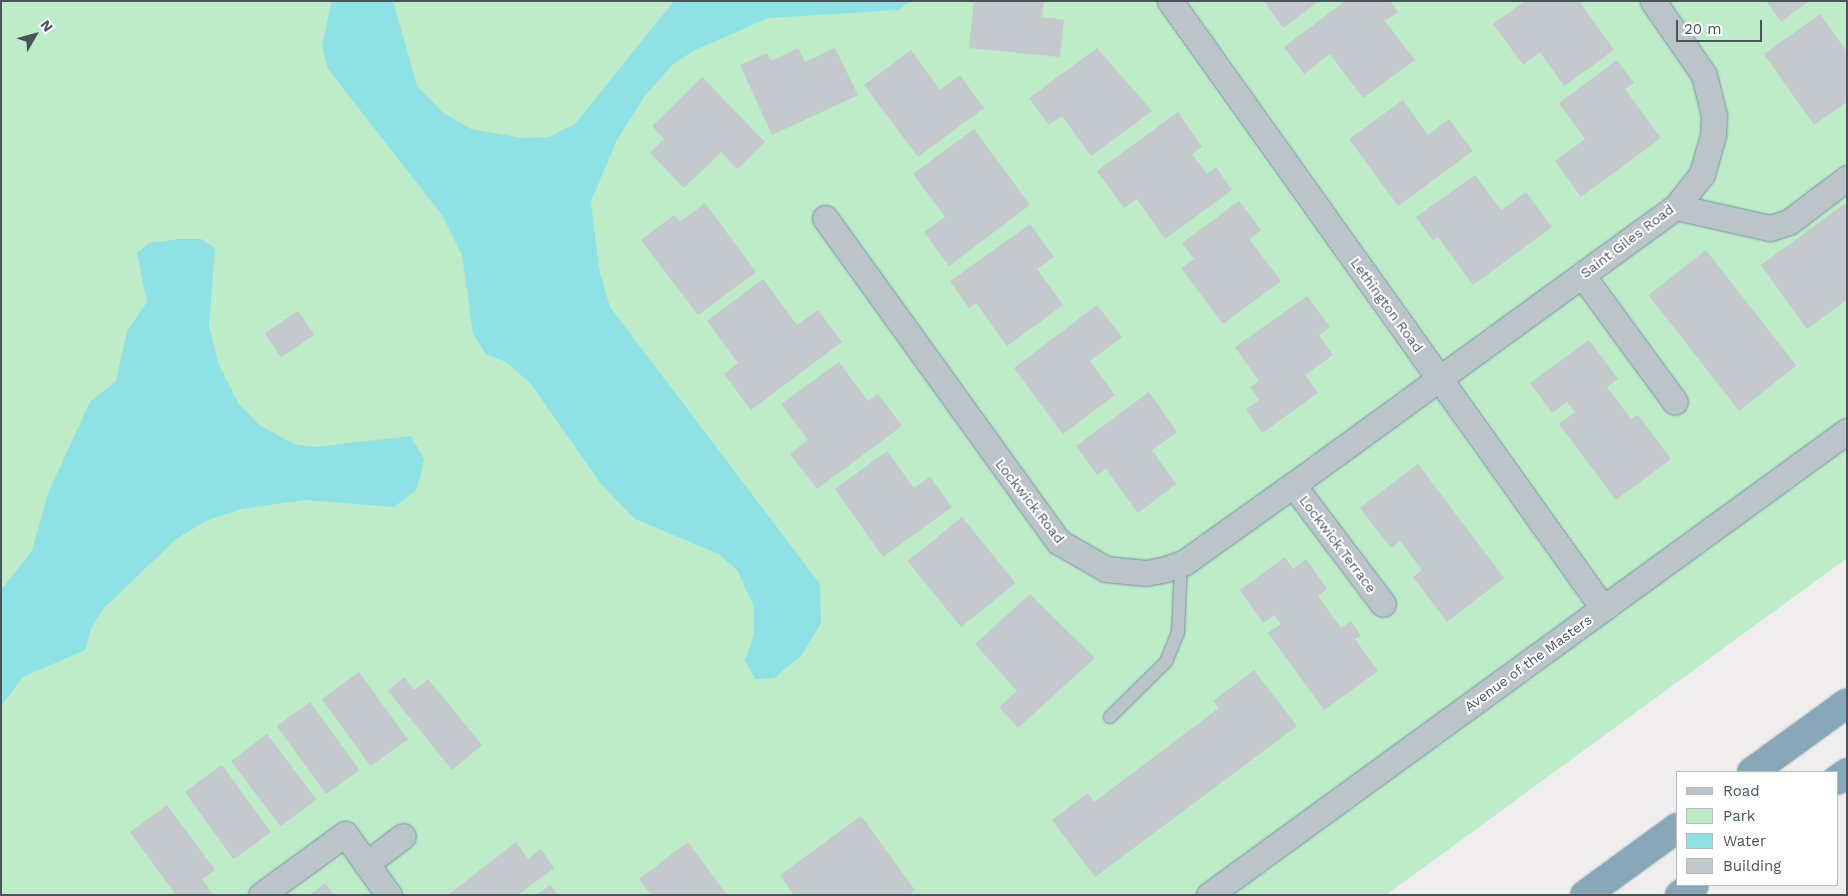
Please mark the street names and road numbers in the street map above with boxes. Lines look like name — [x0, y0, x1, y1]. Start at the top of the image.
street label: Saint Giles Road — [1577, 201, 1677, 281]
street label: Lethington Road — [1347, 255, 1427, 355]
street label: Lockwick Road — [992, 455, 1068, 547]
street label: Lockwick Terrace — [1296, 492, 1380, 596]
street label: Avenue of the Masters — [1461, 611, 1595, 715]

